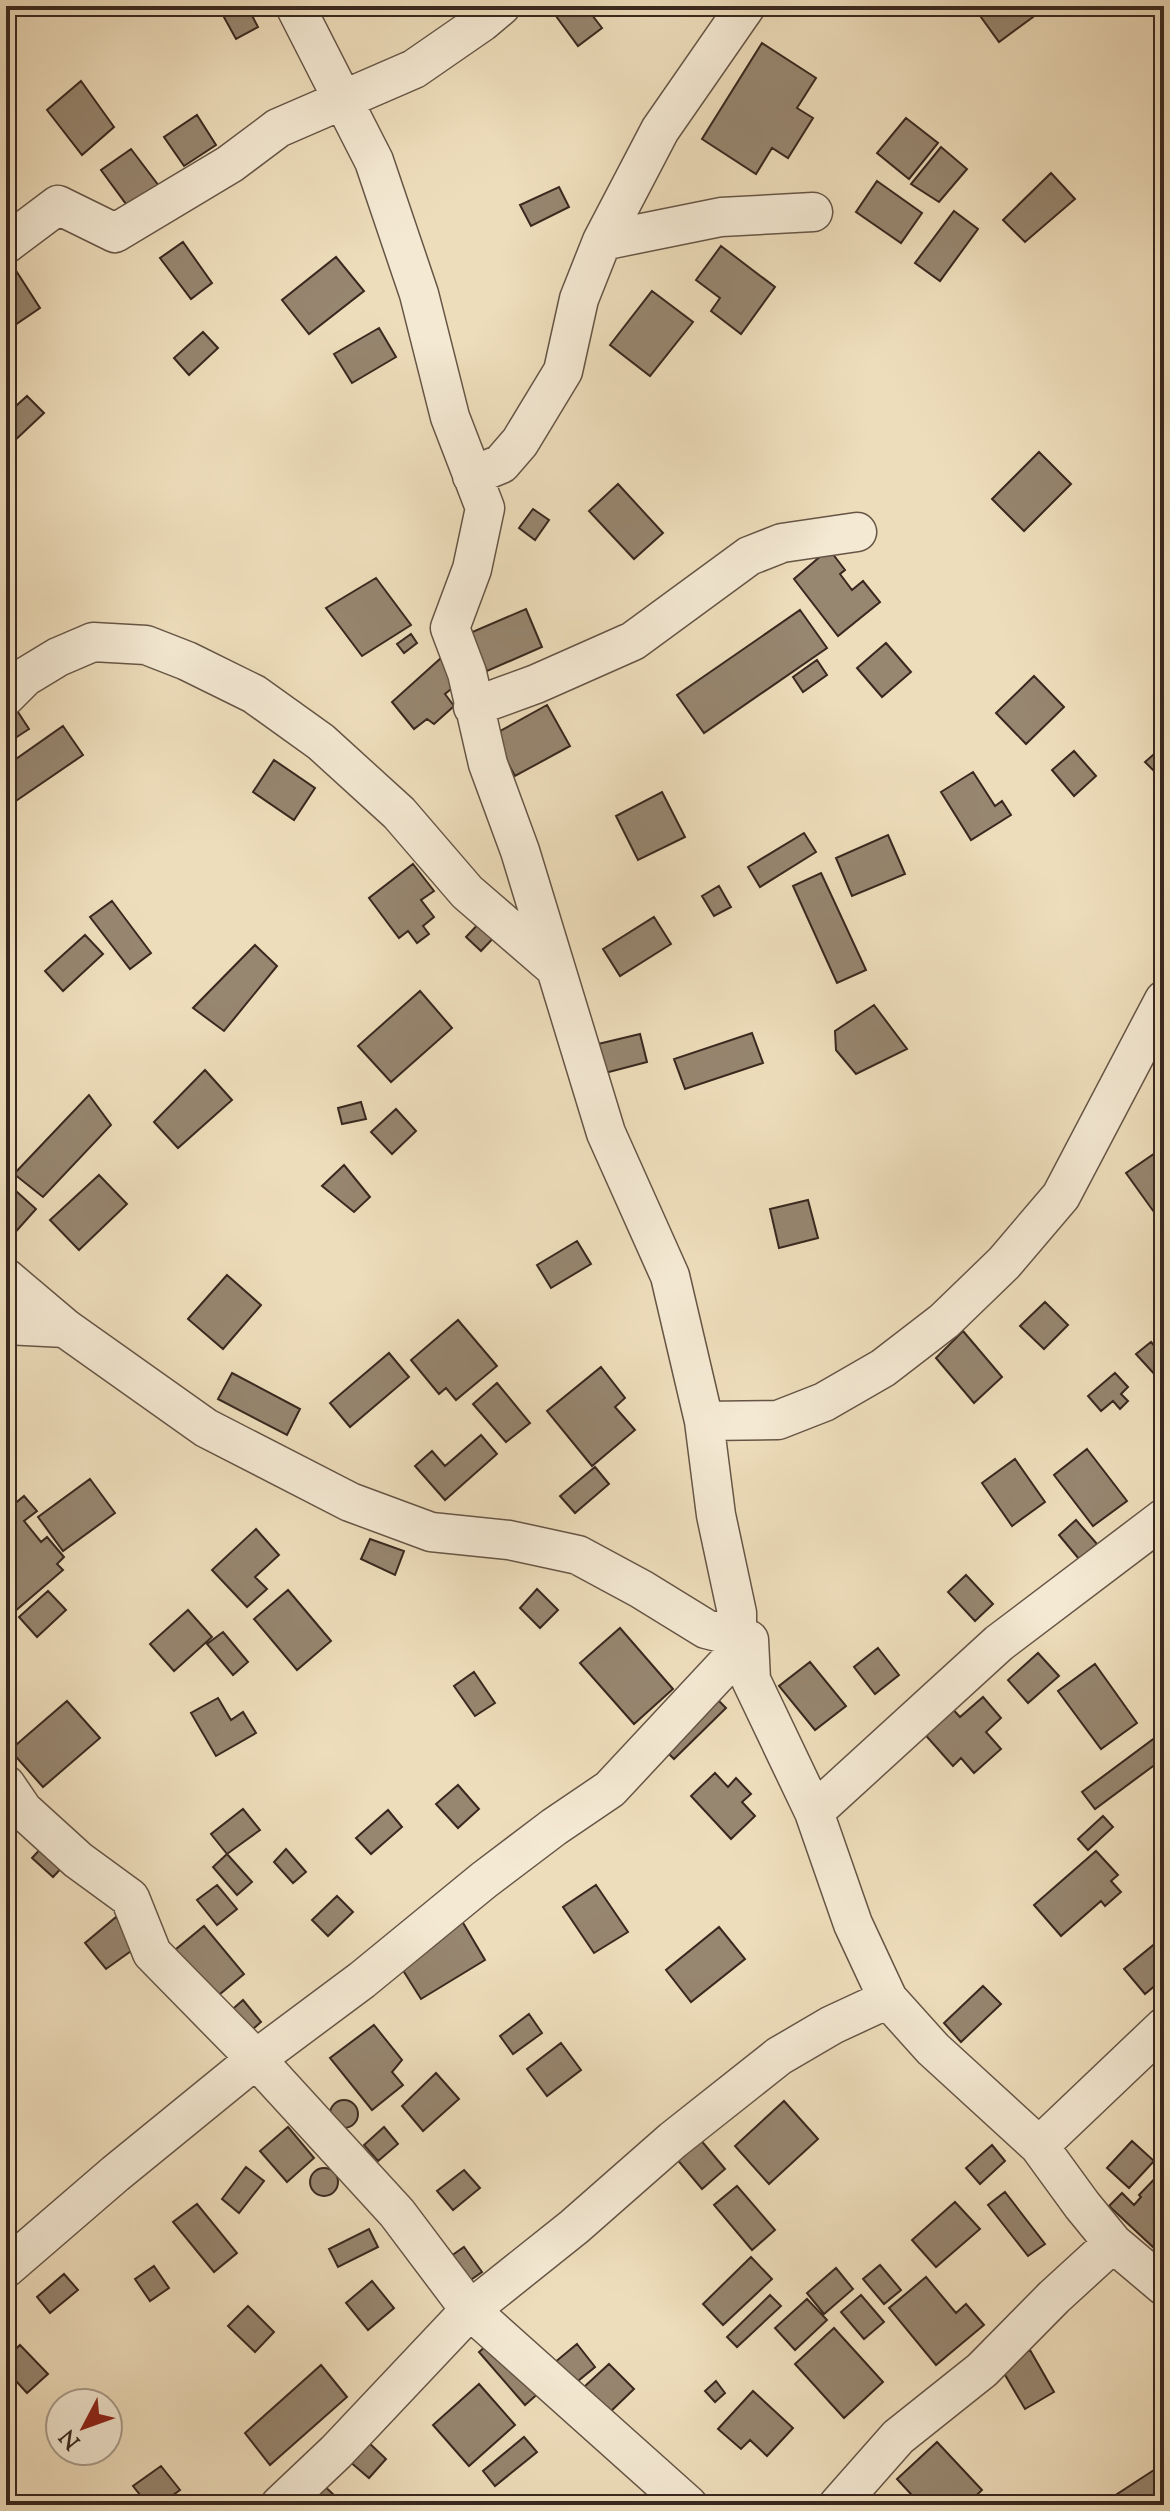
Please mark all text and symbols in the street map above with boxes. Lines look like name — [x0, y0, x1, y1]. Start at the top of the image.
north arrow — [44, 2387, 124, 2467]
text: N — [53, 2421, 89, 2455]

